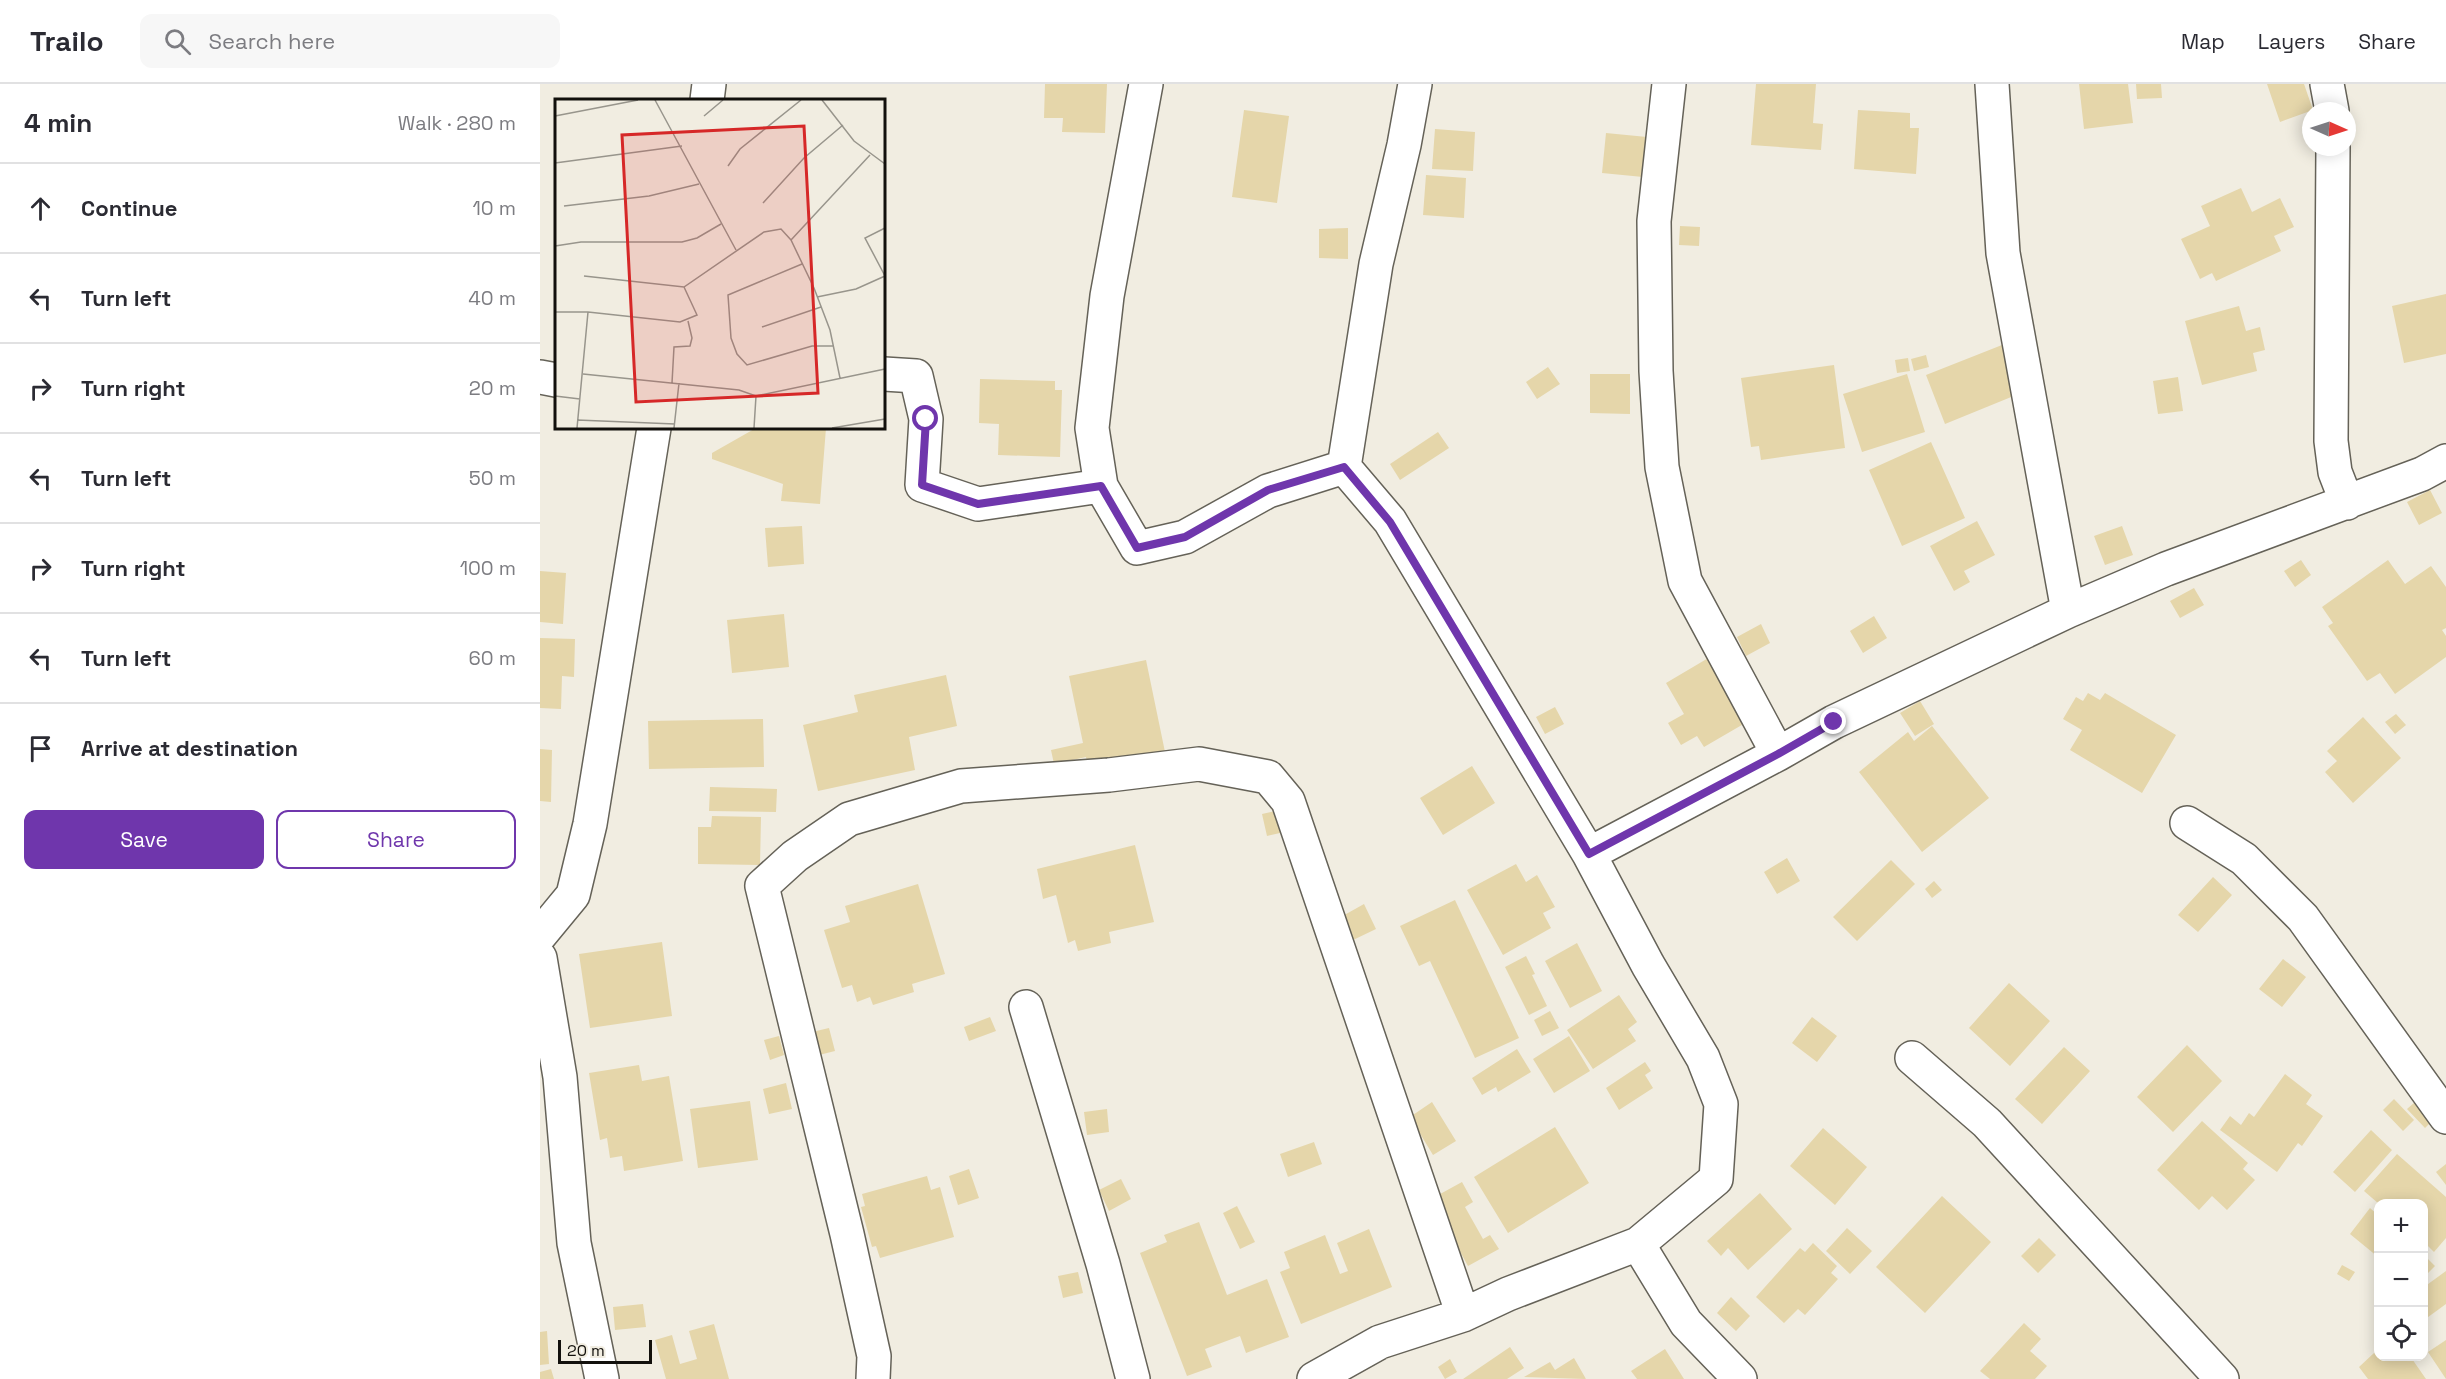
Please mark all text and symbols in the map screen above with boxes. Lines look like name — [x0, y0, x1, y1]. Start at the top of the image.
search box — [140, 14, 560, 68]
text: Trailo — [30, 23, 104, 59]
icon: search — [161, 25, 194, 58]
text: Search here — [209, 27, 335, 55]
text: Map — [2181, 28, 2225, 55]
text: Layers — [2258, 28, 2325, 55]
text: Share — [2358, 28, 2416, 55]
inset map — [555, 99, 885, 429]
north arrow — [2302, 102, 2356, 156]
text: 4 min — [24, 106, 92, 140]
text: Walk · 280 m — [398, 110, 516, 136]
icon: ahead — [24, 192, 57, 225]
text: Continue — [81, 194, 177, 222]
text: 10 m — [472, 195, 516, 221]
icon: left — [24, 282, 57, 315]
text: Turn left — [81, 284, 171, 312]
text: 40 m — [468, 285, 516, 311]
icon: right — [24, 372, 57, 405]
text: Turn right — [81, 374, 186, 402]
text: 20 m — [469, 375, 516, 401]
route start — [912, 405, 938, 431]
icon: left — [24, 462, 57, 495]
text: Turn left — [81, 464, 171, 492]
text: 50 m — [469, 465, 516, 491]
icon: right — [24, 552, 57, 585]
text: Turn right — [81, 554, 186, 582]
text: 100 m — [460, 555, 516, 581]
icon: left — [24, 642, 57, 675]
text: Turn left — [81, 644, 171, 672]
text: 60 m — [469, 645, 516, 671]
route end — [1820, 708, 1846, 734]
icon: arrive — [24, 732, 57, 765]
text: Arrive at destination — [81, 734, 298, 762]
button: Save — [24, 810, 264, 869]
button: Share — [276, 810, 516, 869]
map controls — [2374, 1199, 2428, 1361]
button: + — [2374, 1199, 2428, 1253]
button: − — [2374, 1253, 2428, 1307]
button: locate — [2374, 1307, 2428, 1361]
scale bar — [558, 1337, 652, 1364]
text: 20 m — [567, 1340, 605, 1361]

